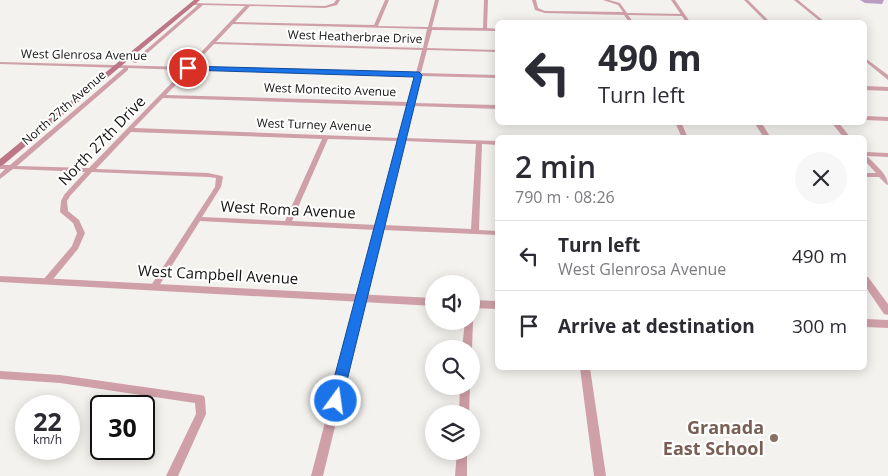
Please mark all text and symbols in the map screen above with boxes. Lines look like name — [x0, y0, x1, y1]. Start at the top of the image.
street label: West Heatherbrae Drive — [287, 26, 423, 47]
text: 490 m — [598, 34, 702, 81]
icon: left — [515, 40, 580, 105]
street label: West Glenrosa Avenue — [21, 45, 148, 64]
pin — [167, 47, 209, 89]
icon: arrive — [174, 54, 202, 82]
street label: North 27th Avenue — [18, 66, 110, 149]
street label: West Montecito Avenue — [264, 79, 397, 100]
text: Turn left — [598, 79, 685, 109]
street label: North 27th Drive — [53, 91, 149, 189]
street label: West Turney Avenue — [256, 114, 372, 135]
text: 2 min — [515, 146, 596, 187]
button: close — [795, 152, 847, 204]
text: 790 m · 08:26 — [515, 186, 615, 208]
street label: West Roma Avenue — [220, 195, 356, 223]
text: Turn left — [558, 232, 640, 258]
icon: left — [515, 242, 543, 270]
text: 490 m — [792, 243, 847, 269]
text: West Glenrosa Avenue — [558, 258, 726, 280]
street label: West Campbell Avenue — [137, 260, 299, 288]
map controls — [425, 275, 480, 460]
button: sound — [425, 275, 480, 330]
icon: arrive — [515, 312, 543, 340]
text: Arrive at destination — [558, 313, 755, 339]
text: 300 m — [792, 313, 847, 339]
button: search — [425, 340, 480, 395]
position arrow — [309, 374, 361, 426]
speed limit sign: 30 — [90, 395, 155, 460]
text: 22 — [33, 404, 62, 438]
button: layers — [425, 405, 480, 460]
place label: Granada East School — [663, 415, 764, 460]
text: km/h — [33, 431, 62, 448]
marker: Granada East School — [768, 432, 780, 444]

